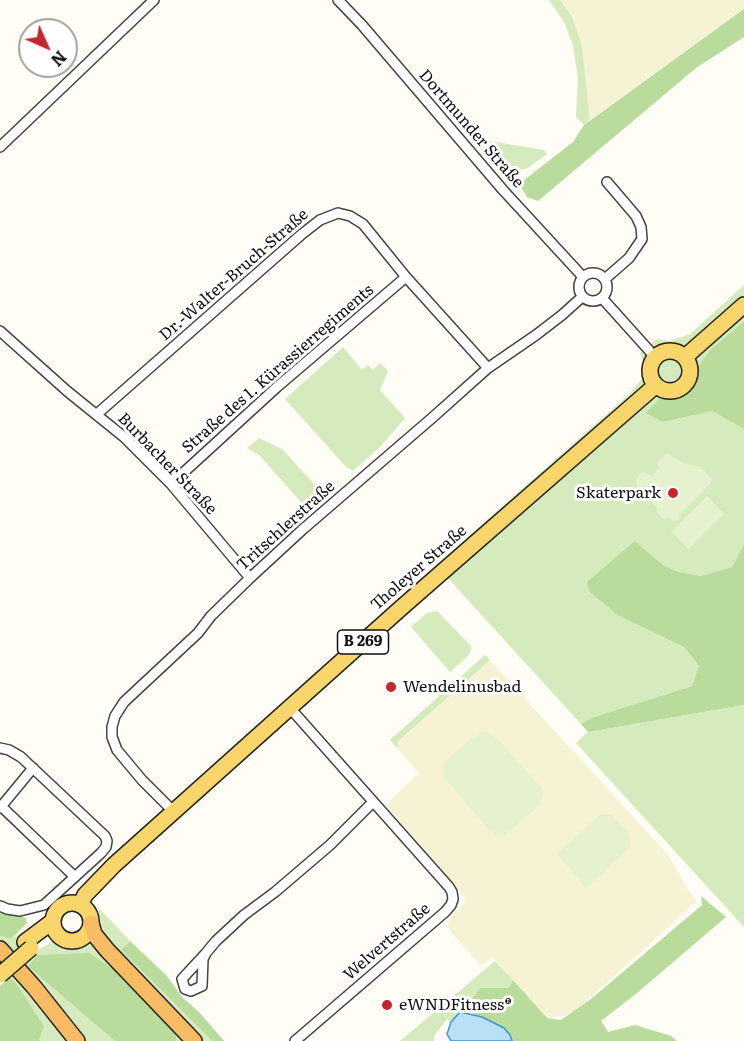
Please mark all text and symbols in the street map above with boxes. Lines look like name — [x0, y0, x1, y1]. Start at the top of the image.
north arrow — [18, 18, 78, 78]
text: N — [46, 46, 73, 73]
street label: Dortmunder Straße — [414, 66, 528, 192]
street label: Dr.-Walter-Bruch-Straße — [156, 205, 312, 345]
street label: Straße des 1. Kürassierregiments — [178, 281, 378, 457]
street label: Burbacher Straße — [113, 409, 221, 519]
street label: Tritschlerstraße — [233, 477, 339, 575]
place label: Skaterpark — [576, 483, 661, 503]
marker: Skaterpark — [666, 486, 680, 500]
street label: Tholeyer Straße — [367, 521, 471, 615]
road number: B 269 — [338, 630, 388, 654]
place label: Wendelinusbad — [403, 677, 521, 697]
marker: Wendelinusbad — [384, 680, 398, 694]
street label: Welvertstraße — [340, 899, 434, 985]
place label: eWNDFitness® — [399, 995, 512, 1015]
marker: eWNDFitness® — [380, 998, 394, 1012]

